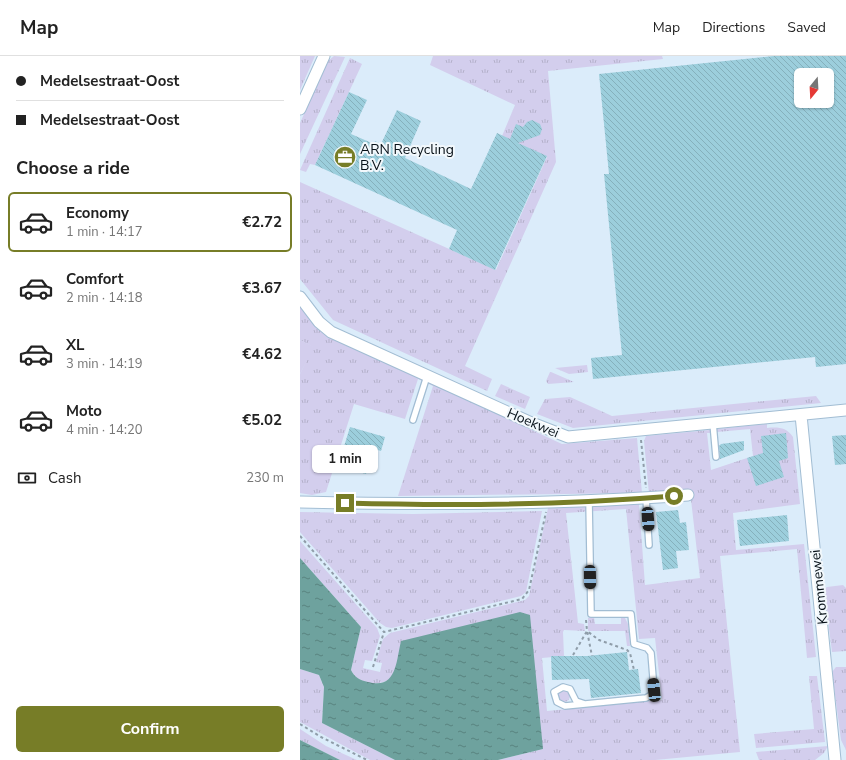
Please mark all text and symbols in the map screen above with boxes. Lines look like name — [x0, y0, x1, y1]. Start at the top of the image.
text: Map — [20, 15, 58, 41]
text: Map — [653, 18, 680, 37]
text: Directions — [702, 18, 765, 37]
text: Saved — [787, 18, 826, 37]
north arrow — [794, 68, 834, 108]
map controls — [794, 68, 834, 108]
text: Medelsestraat-Oost — [40, 71, 179, 91]
text: Medelsestraat-Oost — [40, 110, 179, 130]
place label: ARN Recycling B.V. — [360, 140, 454, 175]
office icon: ARN Recycling B.V. — [332, 144, 358, 170]
text: Choose a ride — [16, 156, 130, 180]
text: Economy — [66, 203, 129, 223]
icon: car — [18, 204, 54, 240]
text: €2.72 — [242, 212, 282, 232]
text: 1 min · 14:17 — [66, 223, 142, 241]
text: Comfort — [66, 269, 123, 289]
icon: car — [18, 270, 54, 306]
text: €3.67 — [242, 278, 282, 298]
text: 2 min · 14:18 — [66, 289, 142, 307]
text: XL — [66, 335, 85, 355]
icon: car — [18, 336, 54, 372]
text: €4.62 — [242, 344, 282, 364]
text: 3 min · 14:19 — [66, 355, 142, 373]
text: Moto — [66, 401, 102, 421]
icon: car — [18, 402, 54, 438]
street label: Hoekwei — [504, 404, 562, 442]
text: €5.02 — [242, 410, 282, 430]
text: 4 min · 14:20 — [66, 421, 142, 439]
callout: 1 min — [312, 445, 378, 473]
text: 1 min — [328, 450, 362, 468]
icon: cash — [16, 467, 38, 489]
text: Cash — [48, 468, 82, 488]
text: 230 m — [246, 469, 284, 487]
route start — [665, 487, 683, 505]
route end — [336, 494, 354, 512]
car — [641, 507, 655, 531]
street label: Krommewei — [806, 549, 832, 625]
car — [584, 565, 596, 589]
car — [647, 677, 661, 703]
button: Confirm — [16, 706, 284, 752]

